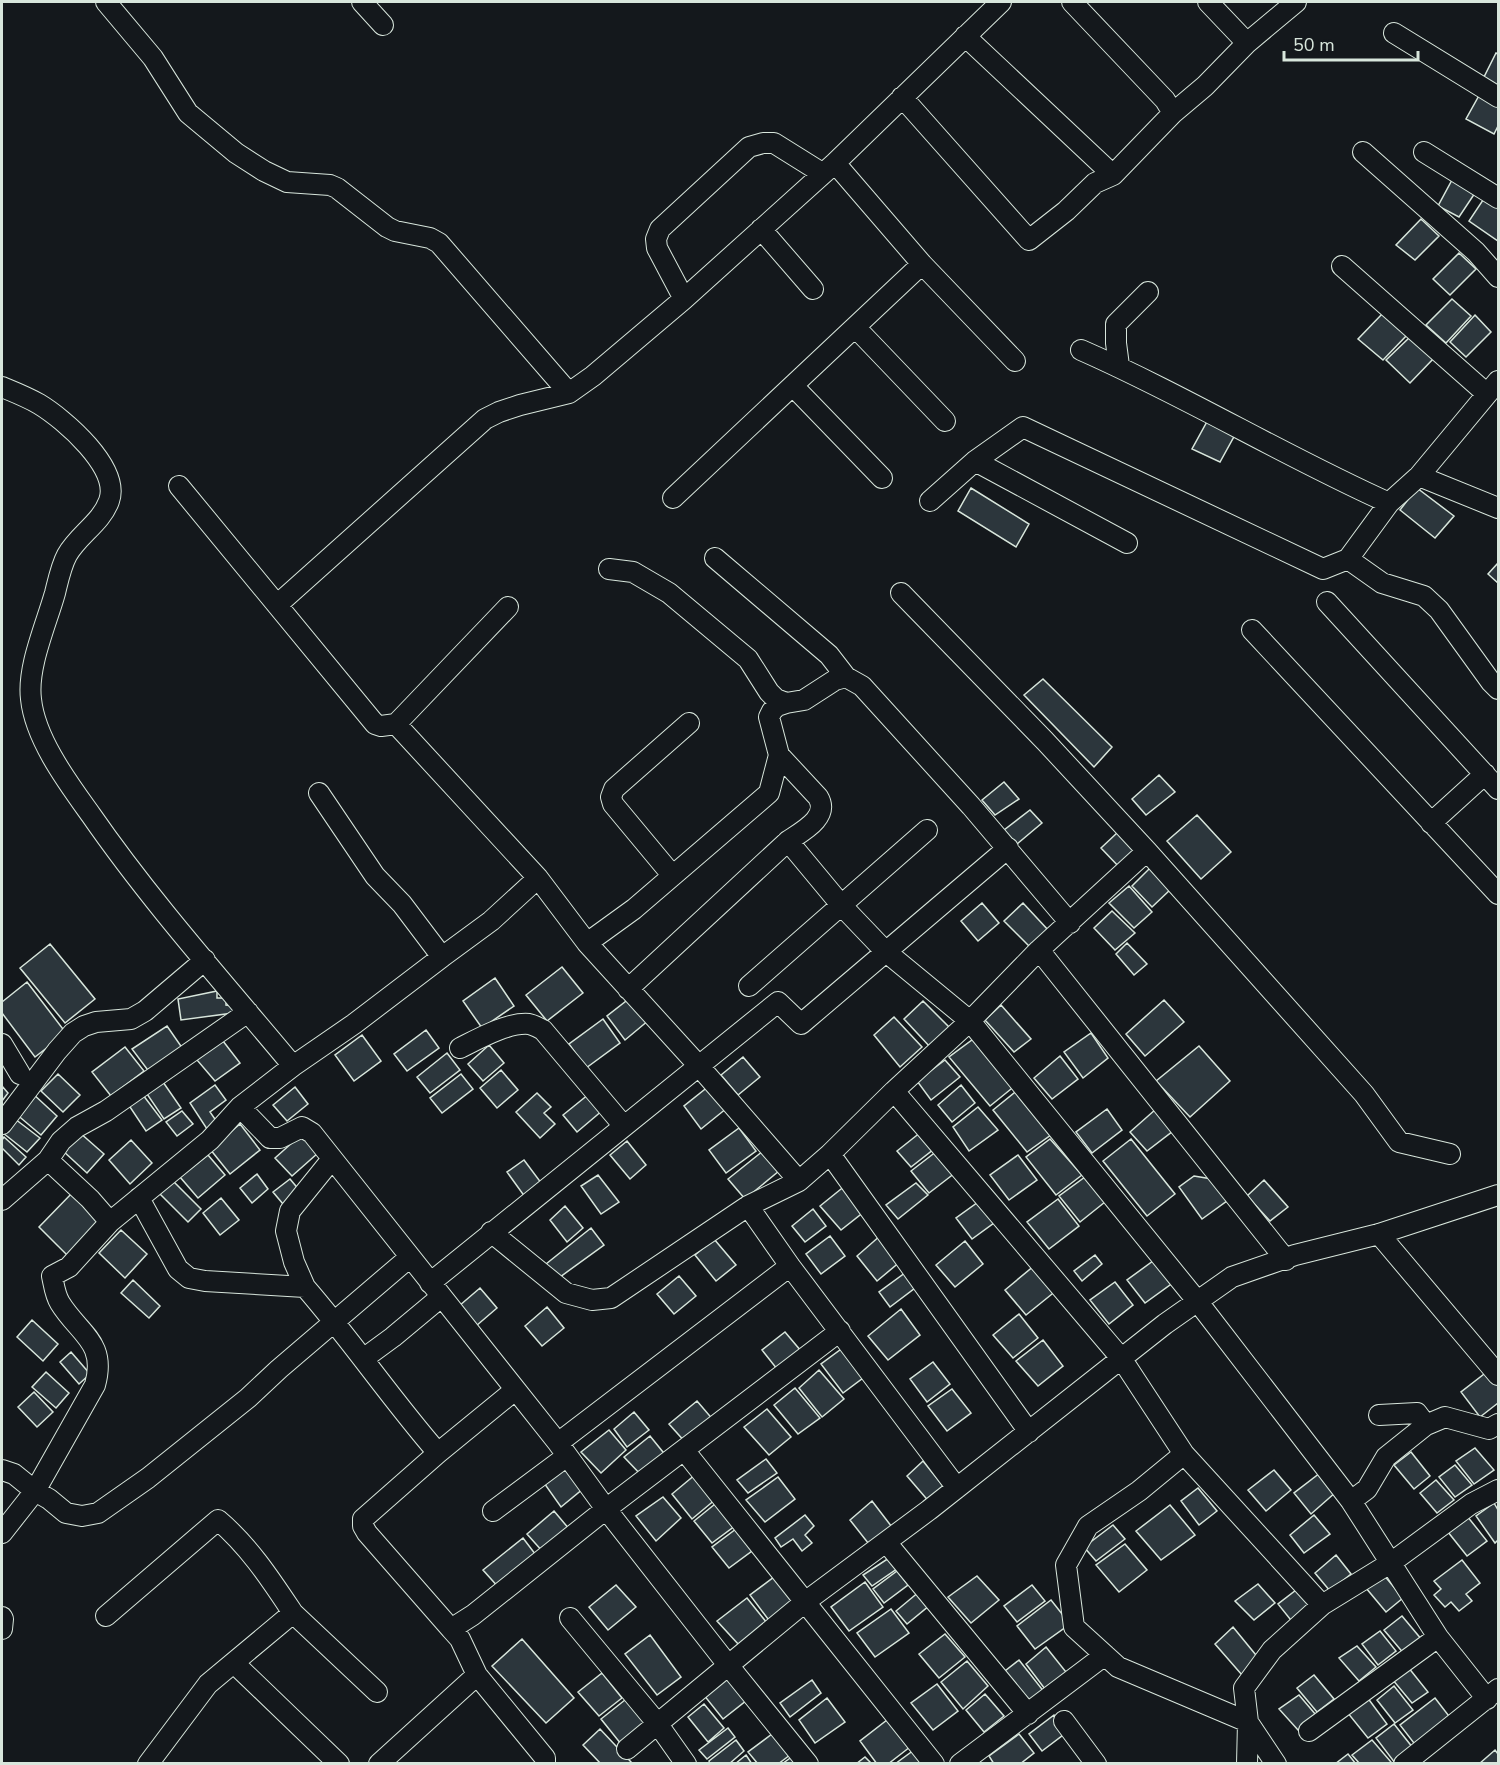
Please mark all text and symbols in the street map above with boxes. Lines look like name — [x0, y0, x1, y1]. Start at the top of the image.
scale bar — [1284, 24, 1418, 62]
text: 50 m — [1293, 33, 1335, 57]

